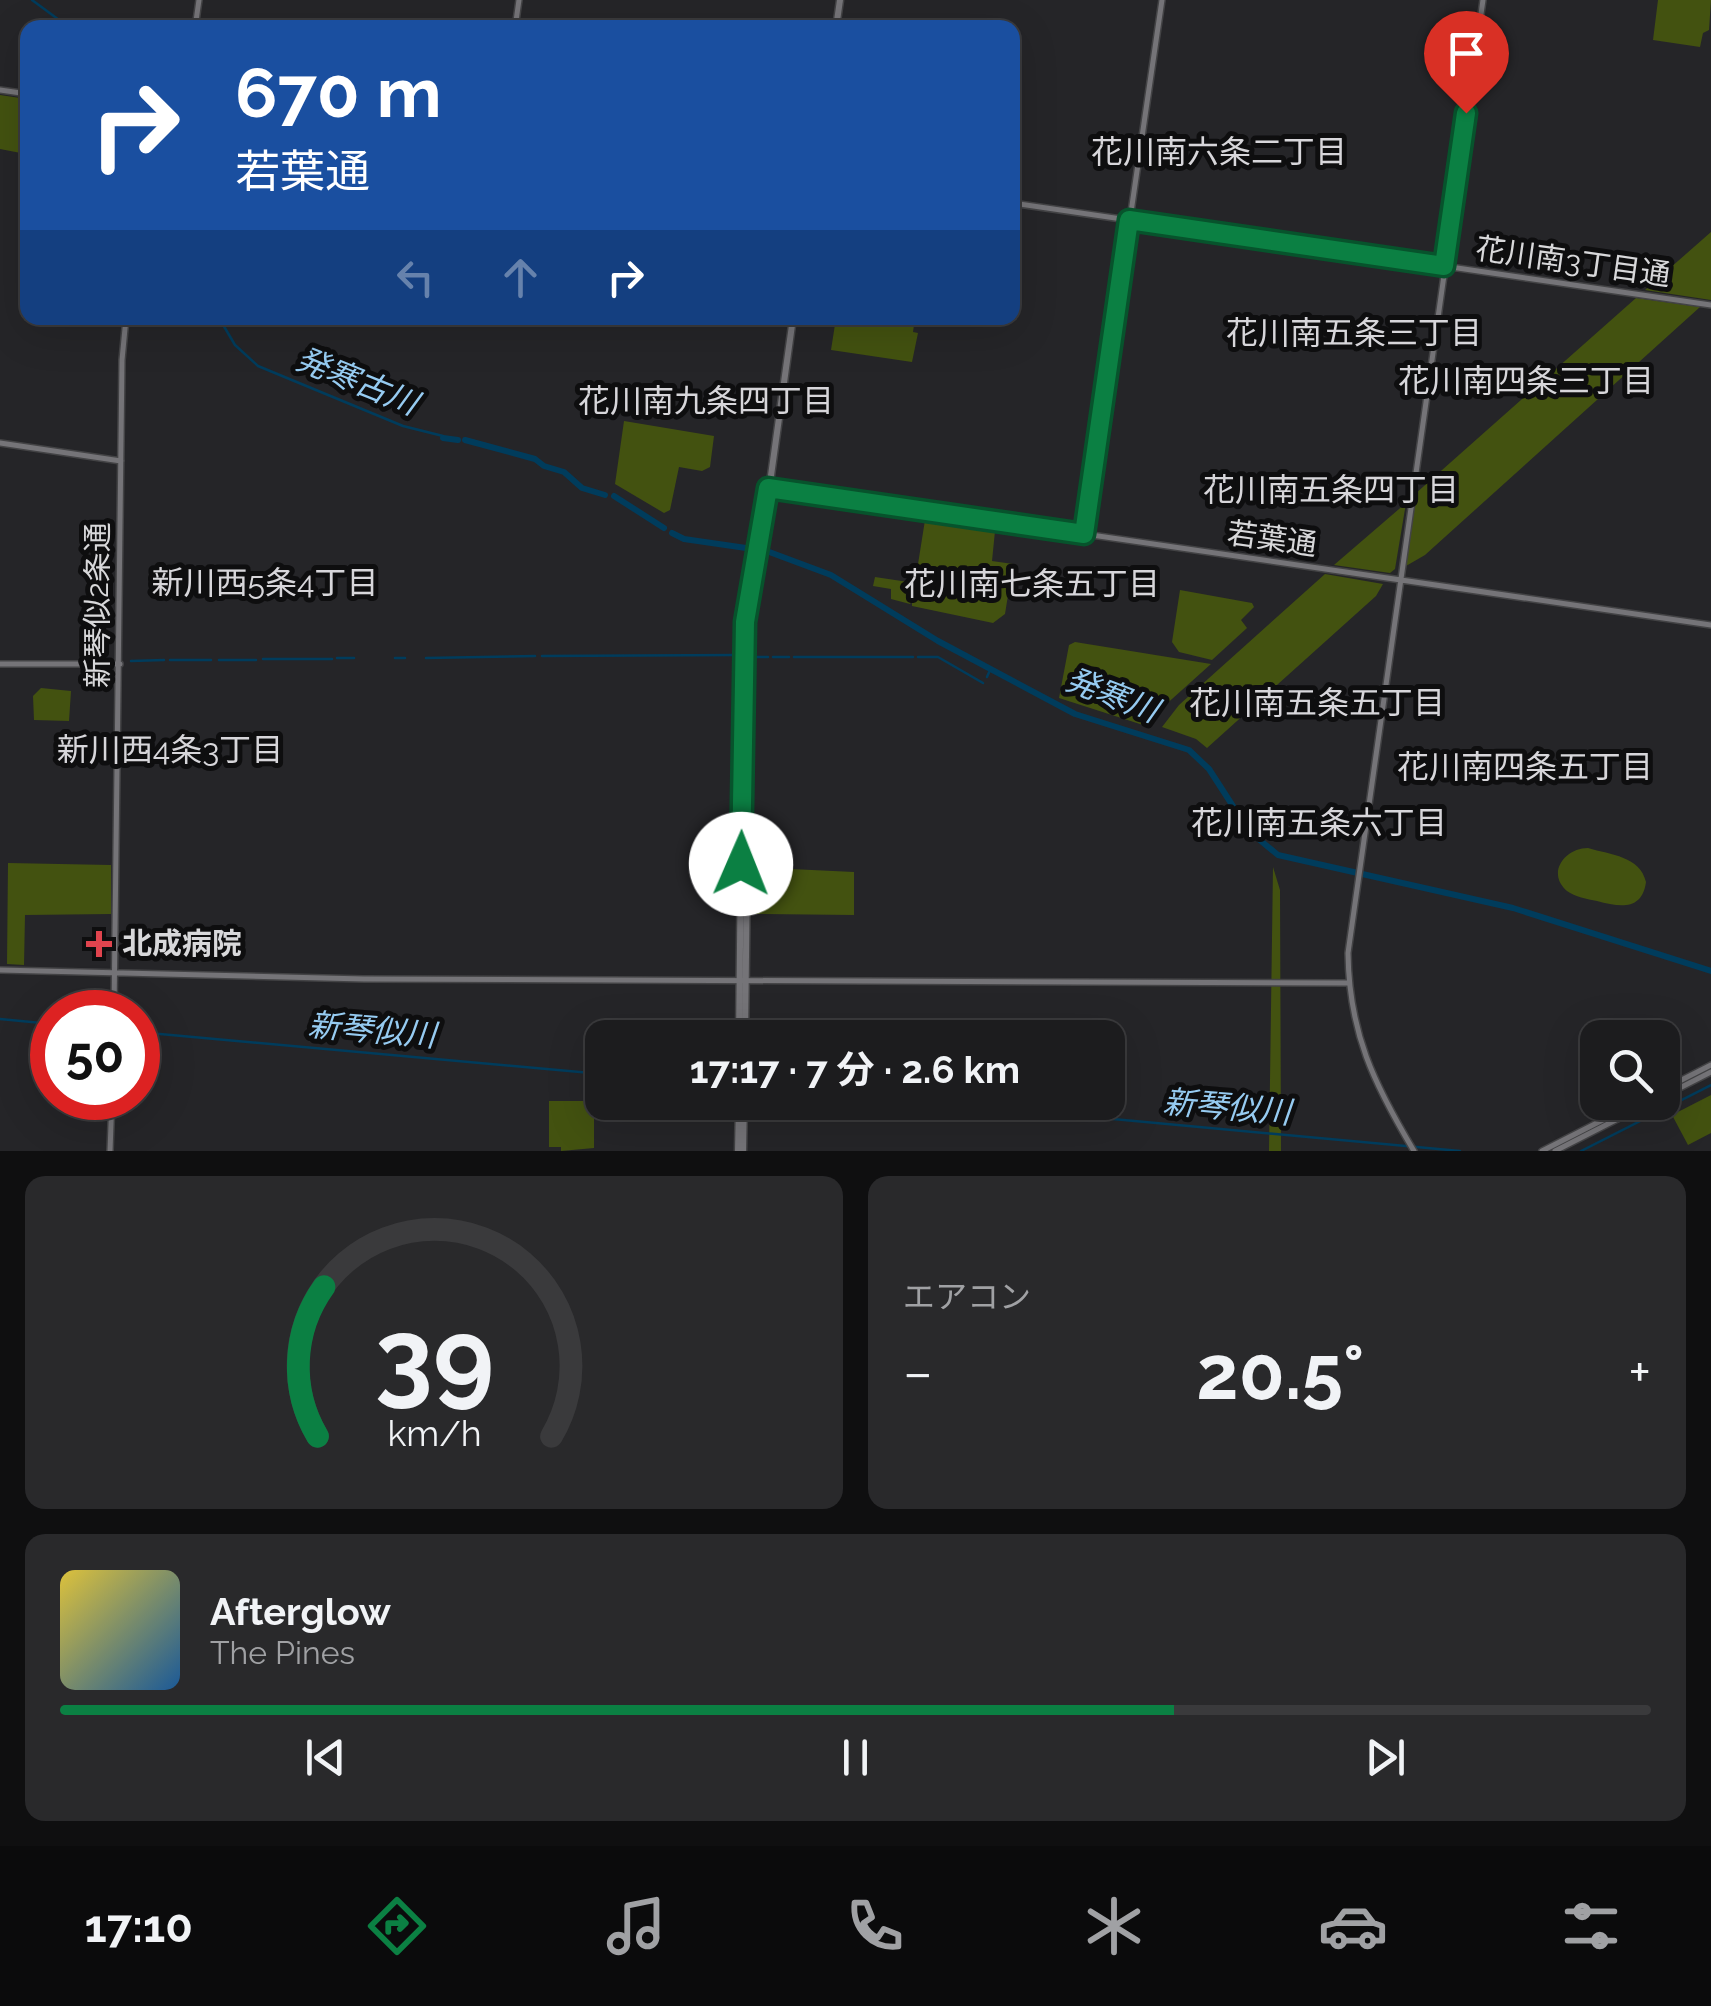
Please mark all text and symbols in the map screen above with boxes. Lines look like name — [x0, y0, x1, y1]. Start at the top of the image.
pin — [1424, 11, 1509, 114]
icon: arrive — [1439, 26, 1494, 81]
text: 670 m — [235, 51, 442, 133]
icon: right — [70, 60, 200, 190]
district label: 花川南六条二丁目 — [1091, 133, 1347, 170]
text: 若葉通 — [235, 145, 370, 198]
street label: 花川南3丁目通 — [1474, 231, 1673, 292]
icon: left — [388, 250, 443, 305]
icon: ahead — [493, 250, 548, 305]
icon: right — [598, 250, 653, 305]
district label: 花川南五条三丁目 — [1226, 314, 1482, 351]
water label: 発寒古川 — [291, 339, 426, 423]
district label: 花川南四条三丁目 — [1398, 362, 1654, 399]
district label: 花川南九条四丁目 — [578, 382, 834, 419]
district label: 花川南五条四丁目 — [1203, 471, 1459, 508]
street label: 若葉通 — [1225, 515, 1319, 562]
street label: 新琴似2条通 — [80, 522, 115, 688]
district label: 新川西5条4丁目 — [152, 564, 378, 601]
district label: 花川南七条五丁目 — [904, 565, 1160, 602]
water label: 発寒川 — [1061, 660, 1166, 730]
district label: 花川南五条五丁目 — [1189, 684, 1445, 721]
district label: 新川西4条3丁目 — [57, 731, 283, 768]
district label: 花川南四条五丁目 — [1397, 748, 1653, 785]
district label: 花川南五条六丁目 — [1191, 804, 1447, 841]
position arrow — [689, 812, 793, 916]
place label: 北成病院 — [122, 926, 242, 961]
marker: 北成病院 — [86, 931, 112, 957]
speed limit sign: 50 — [30, 990, 160, 1120]
water label: 新琴似川 — [307, 1005, 440, 1054]
map controls — [1580, 1020, 1680, 1120]
button: search — [1580, 1020, 1680, 1120]
text: 17:17 · 7 分 · 2.6 km — [690, 1047, 1020, 1092]
water label: 新琴似川 — [1162, 1082, 1295, 1131]
text: エアコン — [903, 1278, 1031, 1315]
text: 39 — [374, 1296, 494, 1418]
text: 20.5° — [1196, 1328, 1364, 1417]
text: − — [903, 1340, 933, 1405]
text: + — [1628, 1340, 1651, 1405]
text: km/h — [387, 1412, 481, 1454]
text: Afterglow — [210, 1589, 391, 1634]
text: The Pines — [210, 1634, 355, 1671]
icon: previous — [298, 1730, 353, 1785]
icon: pause — [828, 1730, 883, 1785]
icon: next — [1358, 1730, 1413, 1785]
icon: directions — [362, 1891, 432, 1961]
icon: music — [601, 1891, 671, 1961]
icon: phone — [840, 1891, 910, 1961]
icon: climate — [1079, 1891, 1149, 1961]
icon: car — [1318, 1891, 1388, 1961]
icon: filters — [1556, 1891, 1626, 1961]
text: 17:10 — [84, 1900, 193, 1953]

